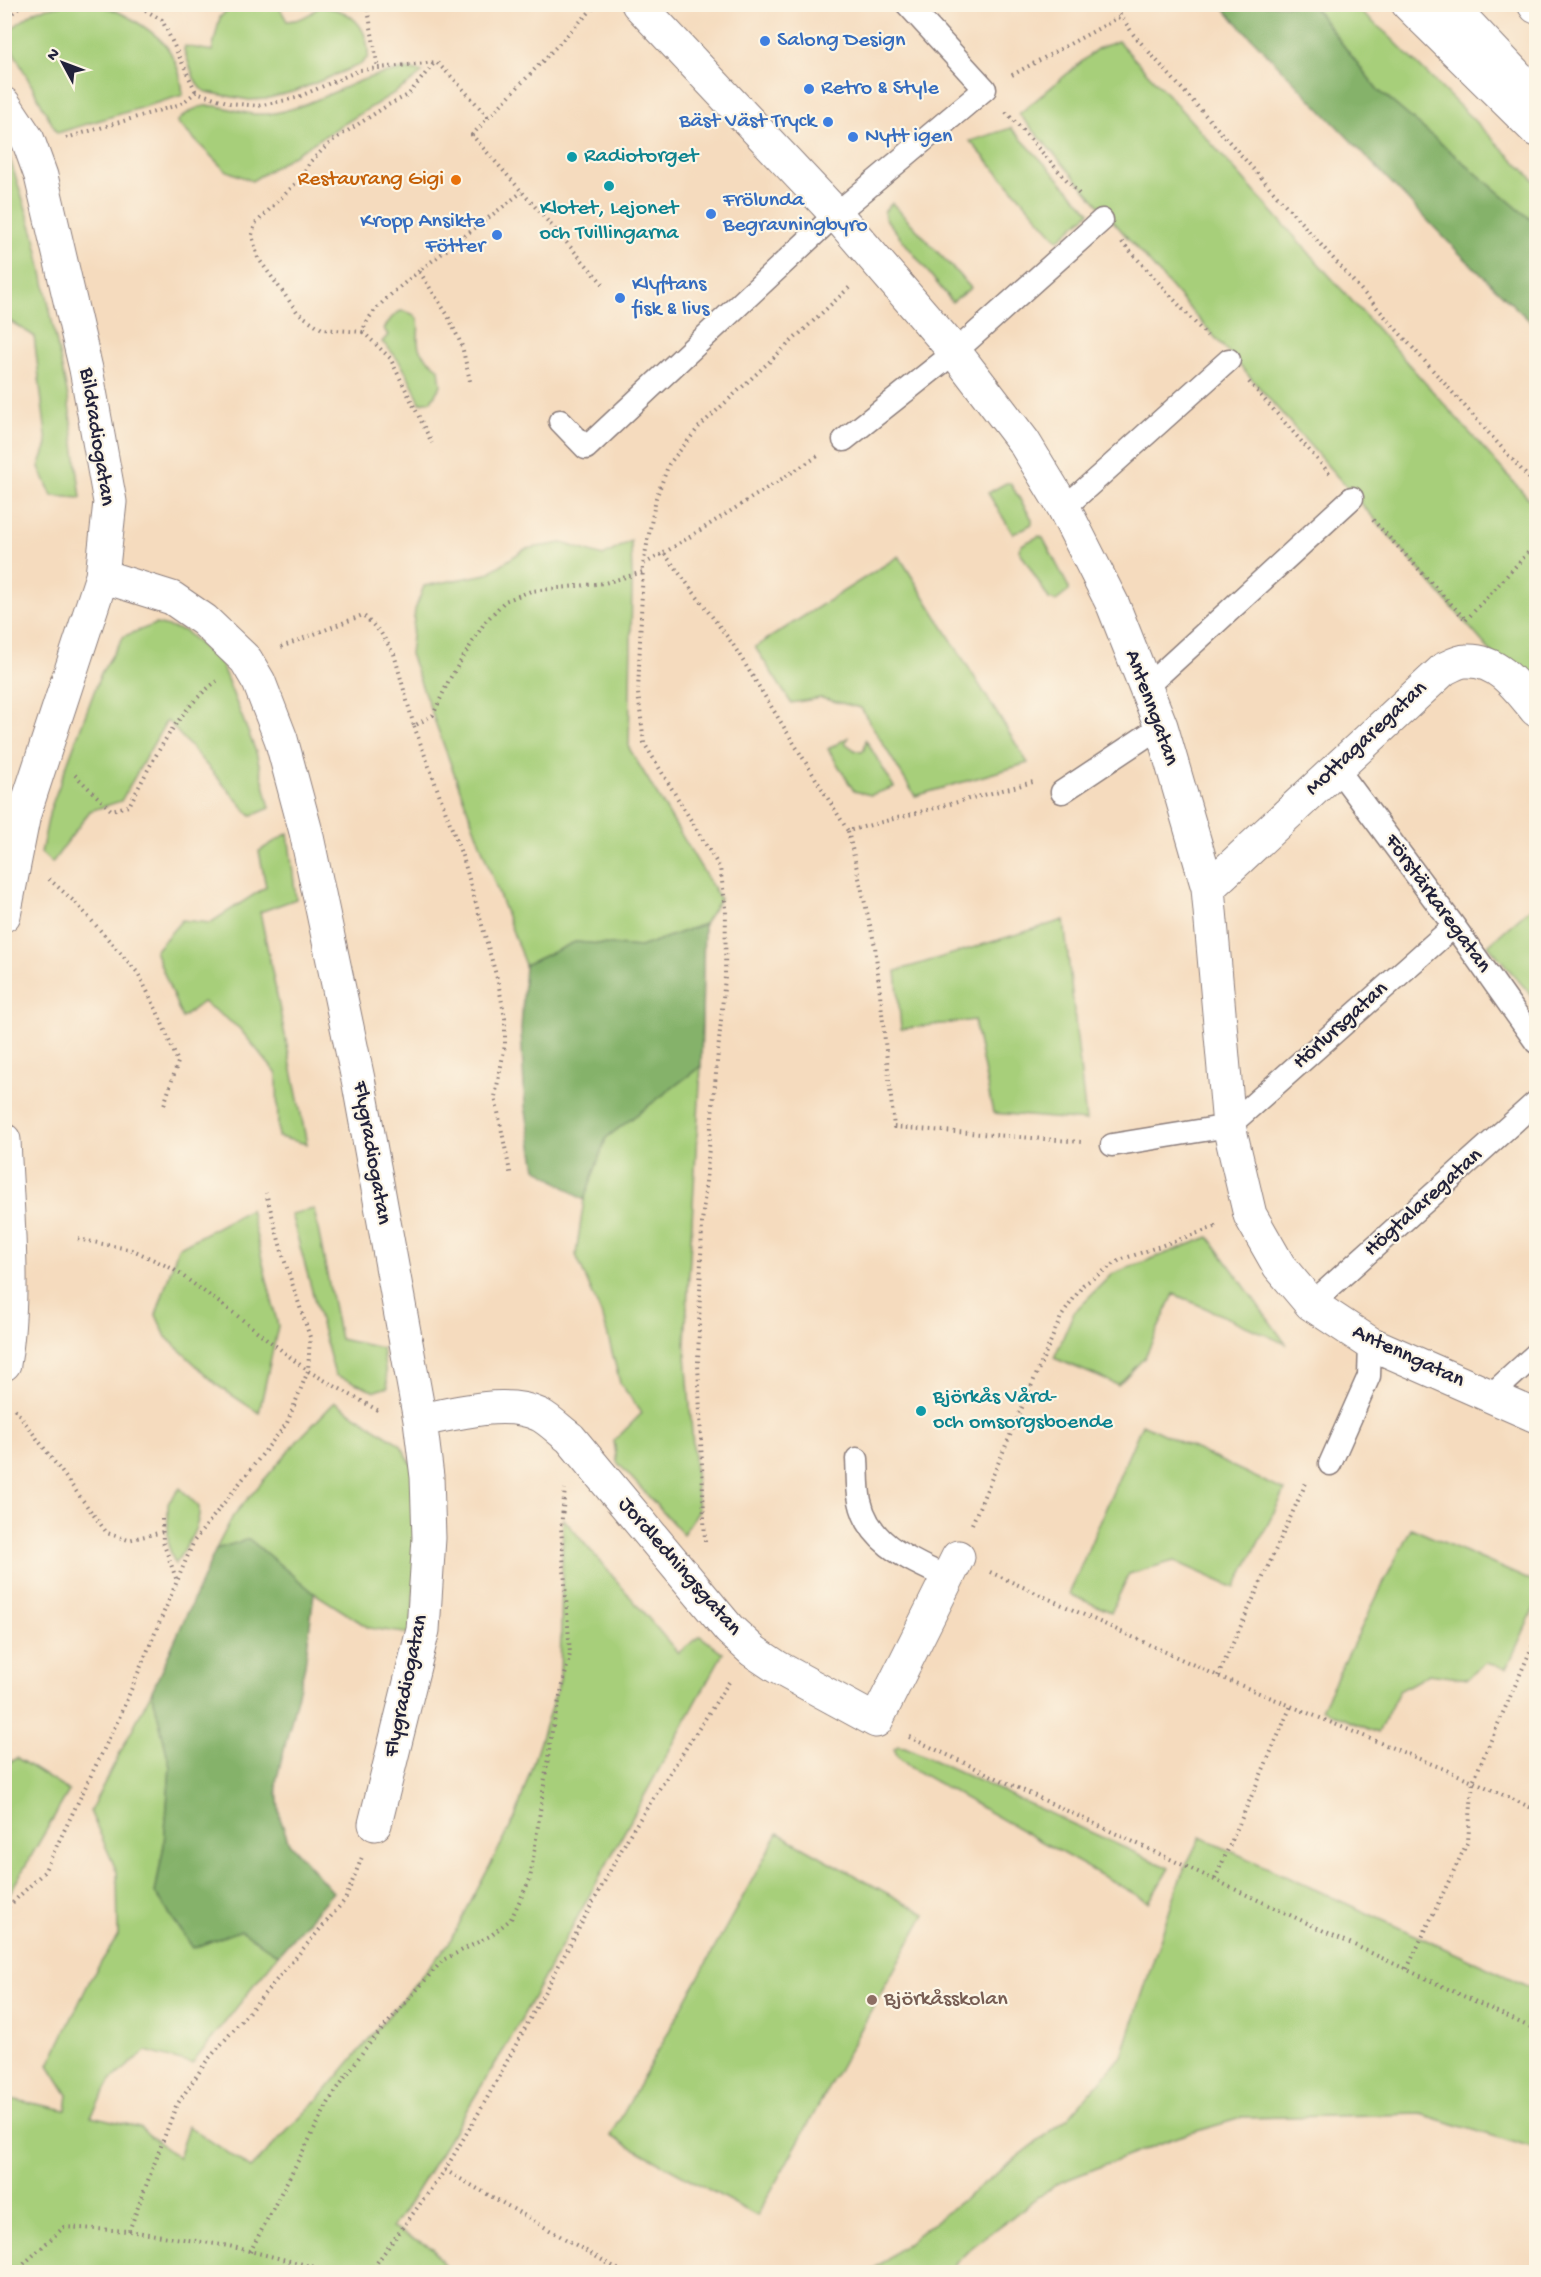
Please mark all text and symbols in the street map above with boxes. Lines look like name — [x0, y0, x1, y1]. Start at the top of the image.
place label: Salong Design — [777, 28, 906, 54]
north arrow — [33, 33, 93, 93]
marker: Salong Design — [758, 34, 772, 48]
text: N — [44, 45, 65, 66]
place label: Retro & Style — [821, 76, 939, 102]
marker: Retro & Style — [802, 82, 816, 96]
place label: Bäst Väst Tryck — [678, 109, 818, 135]
marker: Bäst Väst Tryck — [821, 115, 835, 129]
place label: Nytt igen — [865, 124, 953, 150]
marker: Nytt igen — [846, 130, 860, 144]
place label: Radiotorget — [584, 144, 700, 170]
marker: Radiotorget — [565, 150, 579, 164]
place label: Restaurang Gigi — [297, 167, 444, 193]
marker: Restaurang Gigi — [449, 173, 463, 187]
marker: Klotet, Lejonet och Tvillingarna — [602, 179, 616, 193]
place label: Frölunda Begravningbyro — [722, 188, 868, 239]
place label: Klotet, Lejonet och Tvillingarna — [540, 196, 680, 247]
marker: Frölunda Begravningbyro — [704, 207, 718, 221]
place label: Kropp Ansikte Fötter — [360, 209, 487, 260]
marker: Kropp Ansikte Fötter — [490, 228, 504, 242]
place label: Klyftans fisk & livs — [631, 272, 710, 323]
marker: Klyftans fisk & livs — [613, 291, 627, 305]
street label: Bildradiogatan — [72, 365, 120, 508]
street label: Antenngatan — [1118, 647, 1184, 770]
street label: Mottagaregatan — [1301, 676, 1434, 802]
street label: Förstärkaregatan — [1377, 829, 1496, 979]
street label: Hörlursgatan — [1288, 976, 1394, 1076]
street label: Flygradiogatan — [345, 1078, 396, 1227]
street label: Högtalaregatan — [1359, 1143, 1489, 1263]
street label: Antenngatan — [1348, 1320, 1469, 1395]
place label: Björkås Vård- och omsorgsboende — [932, 1385, 1114, 1436]
marker: Björkås Vård- och omsorgsboende — [914, 1404, 928, 1418]
street label: Jordledningsgatan — [612, 1492, 747, 1642]
street label: Flygradiogatan — [379, 1612, 435, 1761]
place label: Björkåsskolan — [883, 1987, 1008, 2013]
marker: Björkåsskolan — [865, 1993, 879, 2007]

